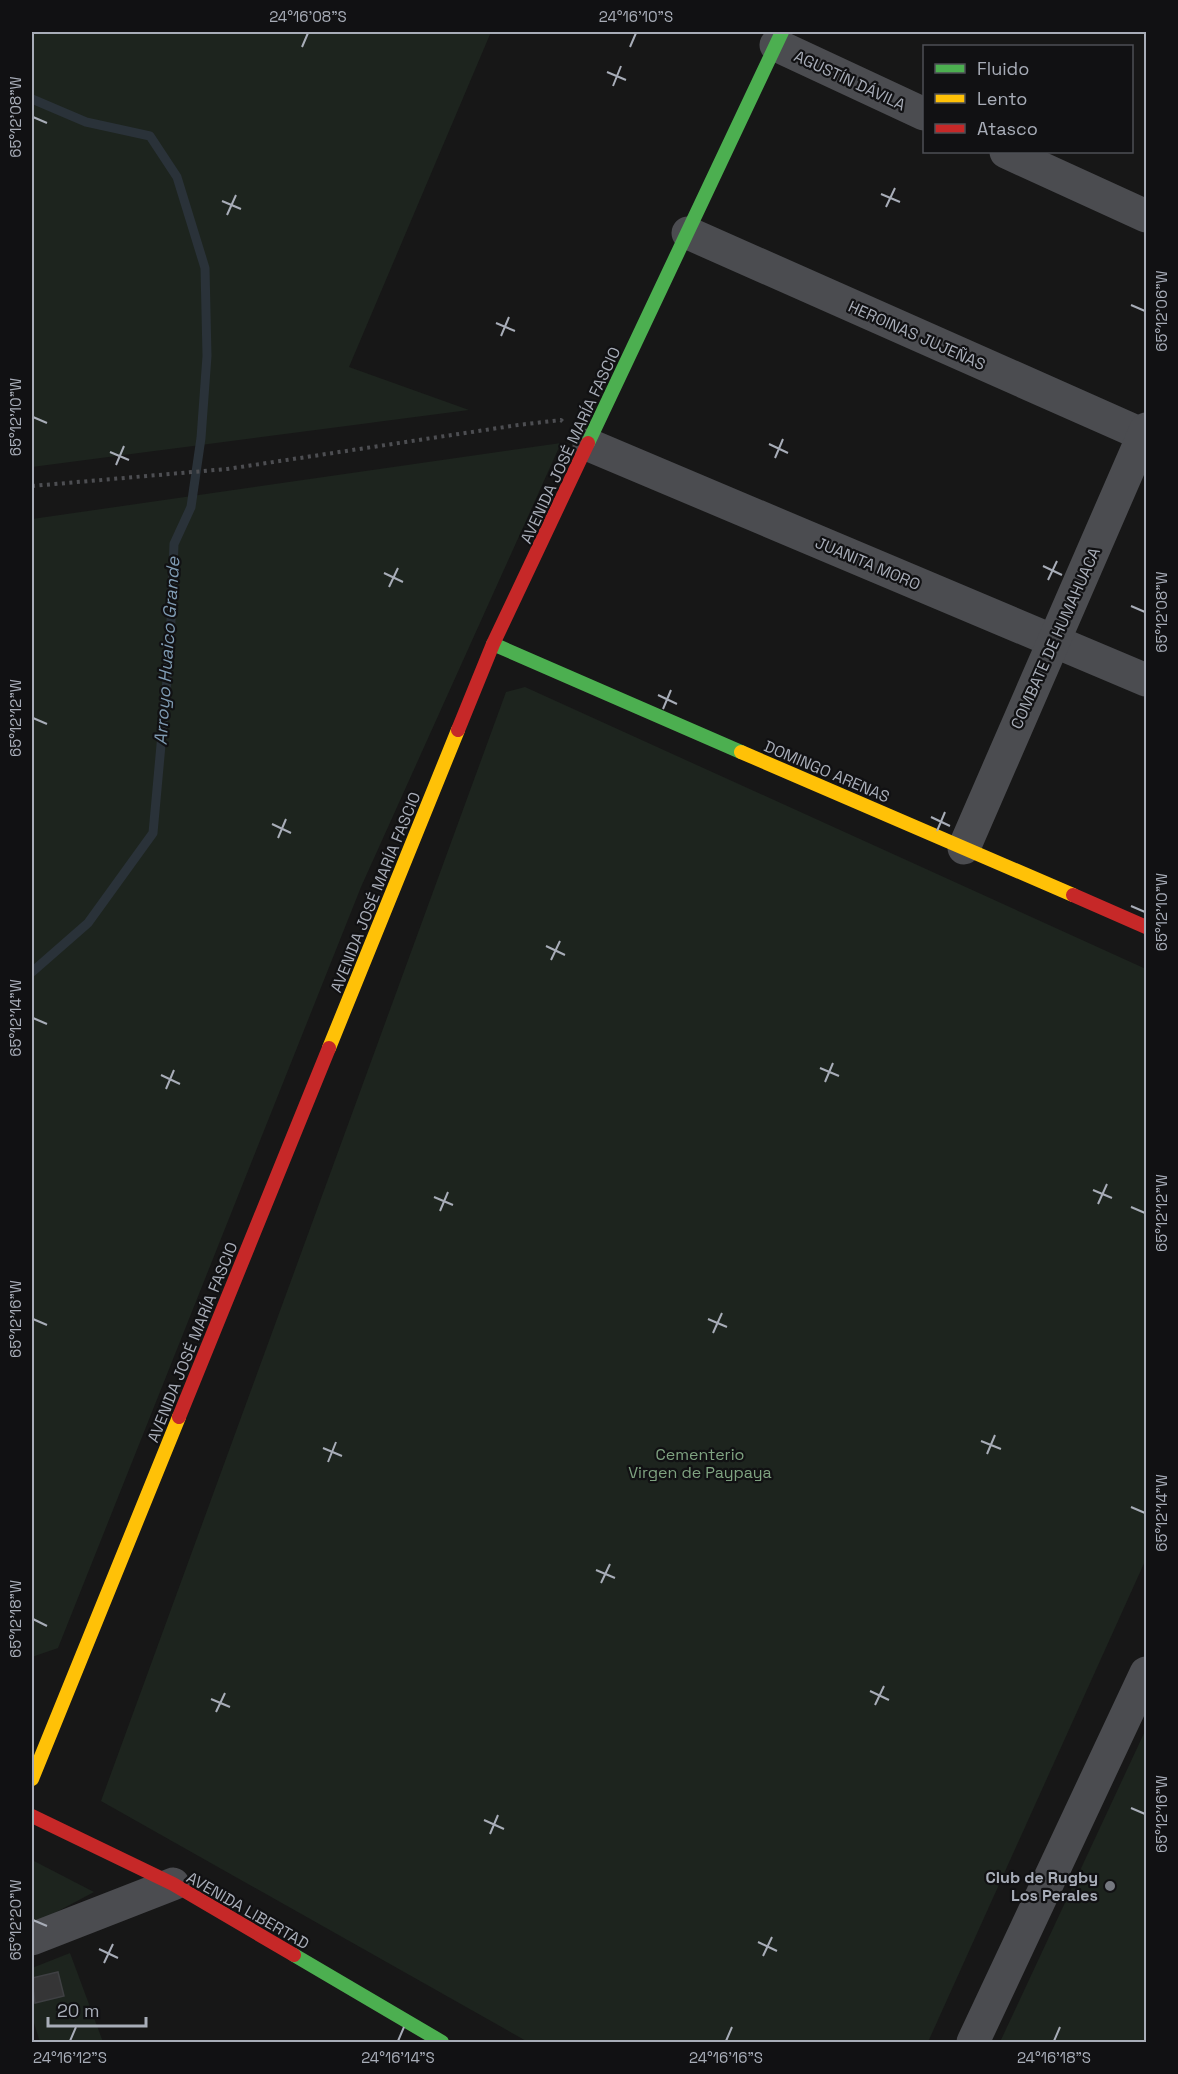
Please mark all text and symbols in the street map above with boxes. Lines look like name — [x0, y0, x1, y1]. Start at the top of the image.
text: 24°16'08"S — [269, 7, 347, 26]
text: 24°16'10"S — [599, 7, 673, 26]
street label: AGUSTÍN DÁVILA — [791, 45, 909, 116]
legend — [923, 45, 1133, 153]
text: Fluido — [977, 57, 1029, 80]
text: 65°12'08"W — [6, 76, 25, 158]
text: Lento — [977, 87, 1027, 110]
text: Atasco — [977, 117, 1038, 140]
text: 65°12'06"W — [1152, 270, 1171, 352]
street label: HEROINAS JUJEÑAS — [845, 296, 989, 375]
street label: AVENIDA JOSÉ MARÍA FASCIO — [516, 344, 625, 547]
text: 65°12'10"W — [6, 378, 25, 456]
street label: JUANITA MORO — [812, 532, 923, 595]
street label: COMBATE DE HUMAHUACA — [1006, 544, 1105, 732]
water label: Arroyo Huaico Grande — [148, 555, 185, 746]
text: 65°12'08"W — [1152, 571, 1171, 653]
text: 65°12'12"W — [6, 679, 25, 757]
street label: DOMINGO ARENAS — [761, 736, 893, 807]
street label: AVENIDA JOSÉ MARÍA FASCIO — [326, 789, 425, 996]
text: 65°12'10"W — [1152, 873, 1171, 951]
text: 65°12'14"W — [6, 979, 25, 1057]
text: 65°12'12"W — [1152, 1174, 1171, 1252]
street label: AVENIDA JOSÉ MARÍA FASCIO — [143, 1239, 242, 1446]
text: 65°12'16"W — [6, 1280, 25, 1358]
park label: Cementerio Virgen de Paypaya — [628, 1444, 772, 1483]
text: 65°12'14"W — [1152, 1474, 1171, 1552]
text: 65°12'18"W — [6, 1580, 25, 1658]
text: 65°12'16"W — [1152, 1775, 1171, 1853]
street label: AVENIDA LIBERTAD — [183, 1867, 313, 1954]
place label: Club de Rugby Los Perales — [986, 1867, 1098, 1906]
text: 65°12'20"W — [6, 1879, 25, 1961]
marker: Club de Rugby Los Perales — [1103, 1879, 1117, 1893]
scale bar — [48, 1990, 146, 2028]
text: 20 m — [57, 1999, 100, 2022]
text: 24°16'12"S — [33, 2048, 107, 2067]
text: 24°16'14"S — [361, 2048, 435, 2067]
text: 24°16'16"S — [689, 2048, 763, 2067]
text: 24°16'18"S — [1017, 2048, 1091, 2067]

